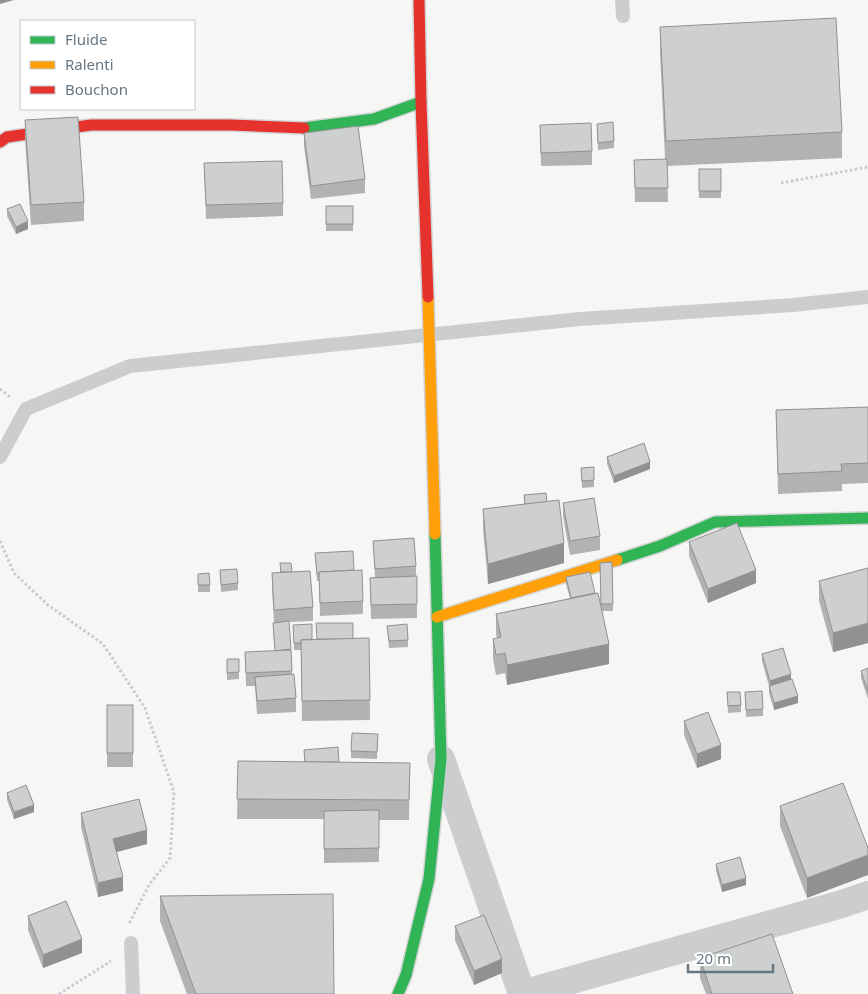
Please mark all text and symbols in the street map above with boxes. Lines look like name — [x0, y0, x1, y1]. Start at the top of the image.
legend — [20, 20, 195, 110]
text: Fluide — [65, 29, 107, 49]
text: Ralenti — [65, 54, 114, 74]
text: Bouchon — [65, 79, 128, 99]
scale bar — [688, 942, 773, 974]
text: 20 m — [696, 948, 731, 968]

